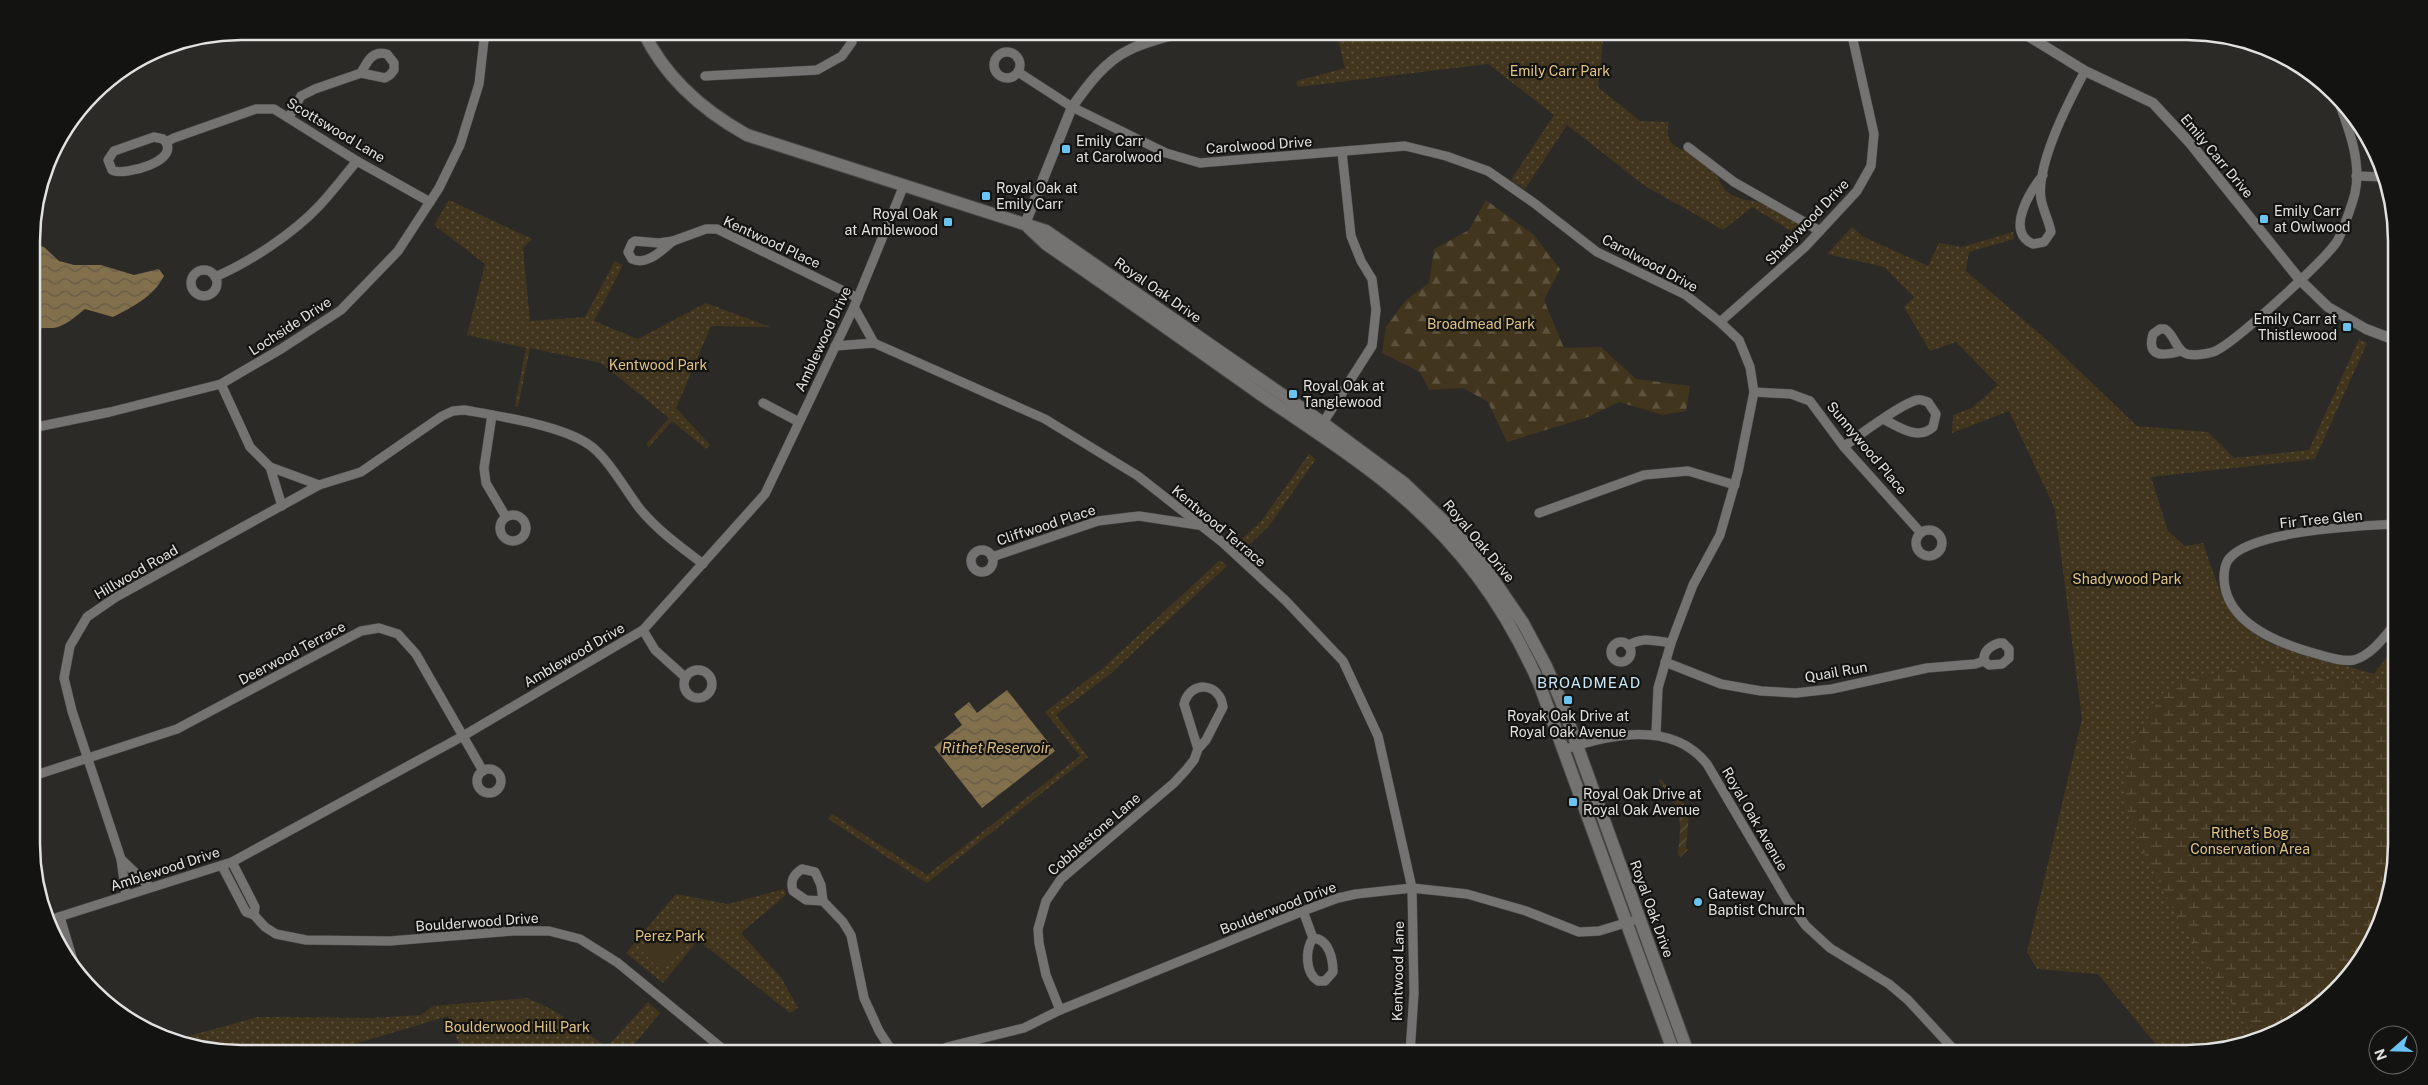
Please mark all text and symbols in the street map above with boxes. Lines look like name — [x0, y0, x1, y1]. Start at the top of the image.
park label: Emily Carr Park — [1510, 63, 1610, 79]
street label: Scottswood Lane — [284, 94, 388, 166]
street label: Emily Carr Drive — [2177, 111, 2257, 201]
place label: Emily Carr at Carolwood — [1076, 133, 1162, 165]
street label: Carolwood Drive — [1205, 133, 1313, 157]
marker: Emily Carr at Carolwood — [1060, 143, 1072, 155]
street label: Shadywood Drive — [1762, 176, 1852, 268]
place label: Royal Oak at Emily Carr — [996, 180, 1078, 212]
marker: Royal Oak at Emily Carr — [980, 190, 992, 202]
place label: Emily Carr at Owlwood — [2274, 203, 2350, 235]
place label: Royal Oak at Amblewood — [845, 206, 938, 238]
street label: Kentwood Place — [721, 213, 823, 271]
marker: Emily Carr at Owlwood — [2258, 213, 2270, 225]
marker: Royal Oak at Amblewood — [942, 216, 954, 228]
street label: Carolwood Drive — [1599, 231, 1701, 295]
street label: Royal Oak Drive — [1111, 254, 1205, 326]
street label: Amblewood Drive — [792, 284, 854, 394]
street label: Lochside Drive — [246, 293, 334, 359]
place label: Emily Carr at Thistlewood — [2254, 311, 2337, 343]
park label: Broadmead Park — [1427, 316, 1535, 332]
marker: Emily Carr at Thistlewood — [2341, 321, 2353, 333]
park label: Kentwood Park — [609, 357, 707, 373]
place label: Royal Oak at Tanglewood — [1303, 378, 1385, 410]
marker: Royal Oak at Tanglewood — [1287, 388, 1299, 400]
street label: Sunnywood Place — [1824, 398, 1910, 498]
street label: Kentwood Terrace — [1169, 482, 1269, 570]
street label: Royal Oak Drive — [1440, 497, 1518, 585]
street label: Cliffwood Place — [995, 501, 1097, 548]
street label: Fir Tree Glen — [2279, 507, 2363, 531]
street label: Hillwood Road — [91, 542, 181, 602]
park label: Shadywood Park — [2072, 571, 2182, 587]
street label: Deerwood Terrace — [236, 618, 348, 688]
street label: Amblewood Drive — [521, 620, 627, 690]
street label: Quail Run — [1803, 659, 1869, 685]
district label: BROADMEAD — [1537, 674, 1641, 691]
marker: Royak Oak Drive at Royal Oak Avenue — [1562, 694, 1574, 706]
place label: Royak Oak Drive at Royal Oak Avenue — [1507, 708, 1629, 740]
water label: Rithet Reservoir — [942, 739, 1050, 756]
street label: Royal Oak Avenue — [1719, 764, 1791, 874]
place label: Royal Oak Drive at Royal Oak Avenue — [1583, 786, 1702, 818]
street label: Cobblestone Lane — [1045, 790, 1143, 878]
marker: Royal Oak Drive at Royal Oak Avenue — [1567, 796, 1579, 808]
park label: Rithet's Bog Conservation Area — [2190, 825, 2310, 857]
street label: Amblewood Drive — [108, 844, 222, 894]
street label: Royal Oak Drive — [1627, 858, 1677, 960]
street label: Boulderwood Drive — [1218, 878, 1338, 938]
place label: Gateway Baptist Church — [1708, 886, 1805, 918]
marker: Gateway Baptist Church — [1692, 896, 1704, 908]
street label: Boulderwood Drive — [415, 910, 539, 934]
street label: Kentwood Lane — [1389, 921, 1407, 1021]
park label: Perez Park — [635, 928, 705, 944]
park label: Boulderwood Hill Park — [444, 1019, 590, 1035]
north arrow — [2368, 1025, 2418, 1075]
text: N — [2371, 1047, 2390, 1062]

